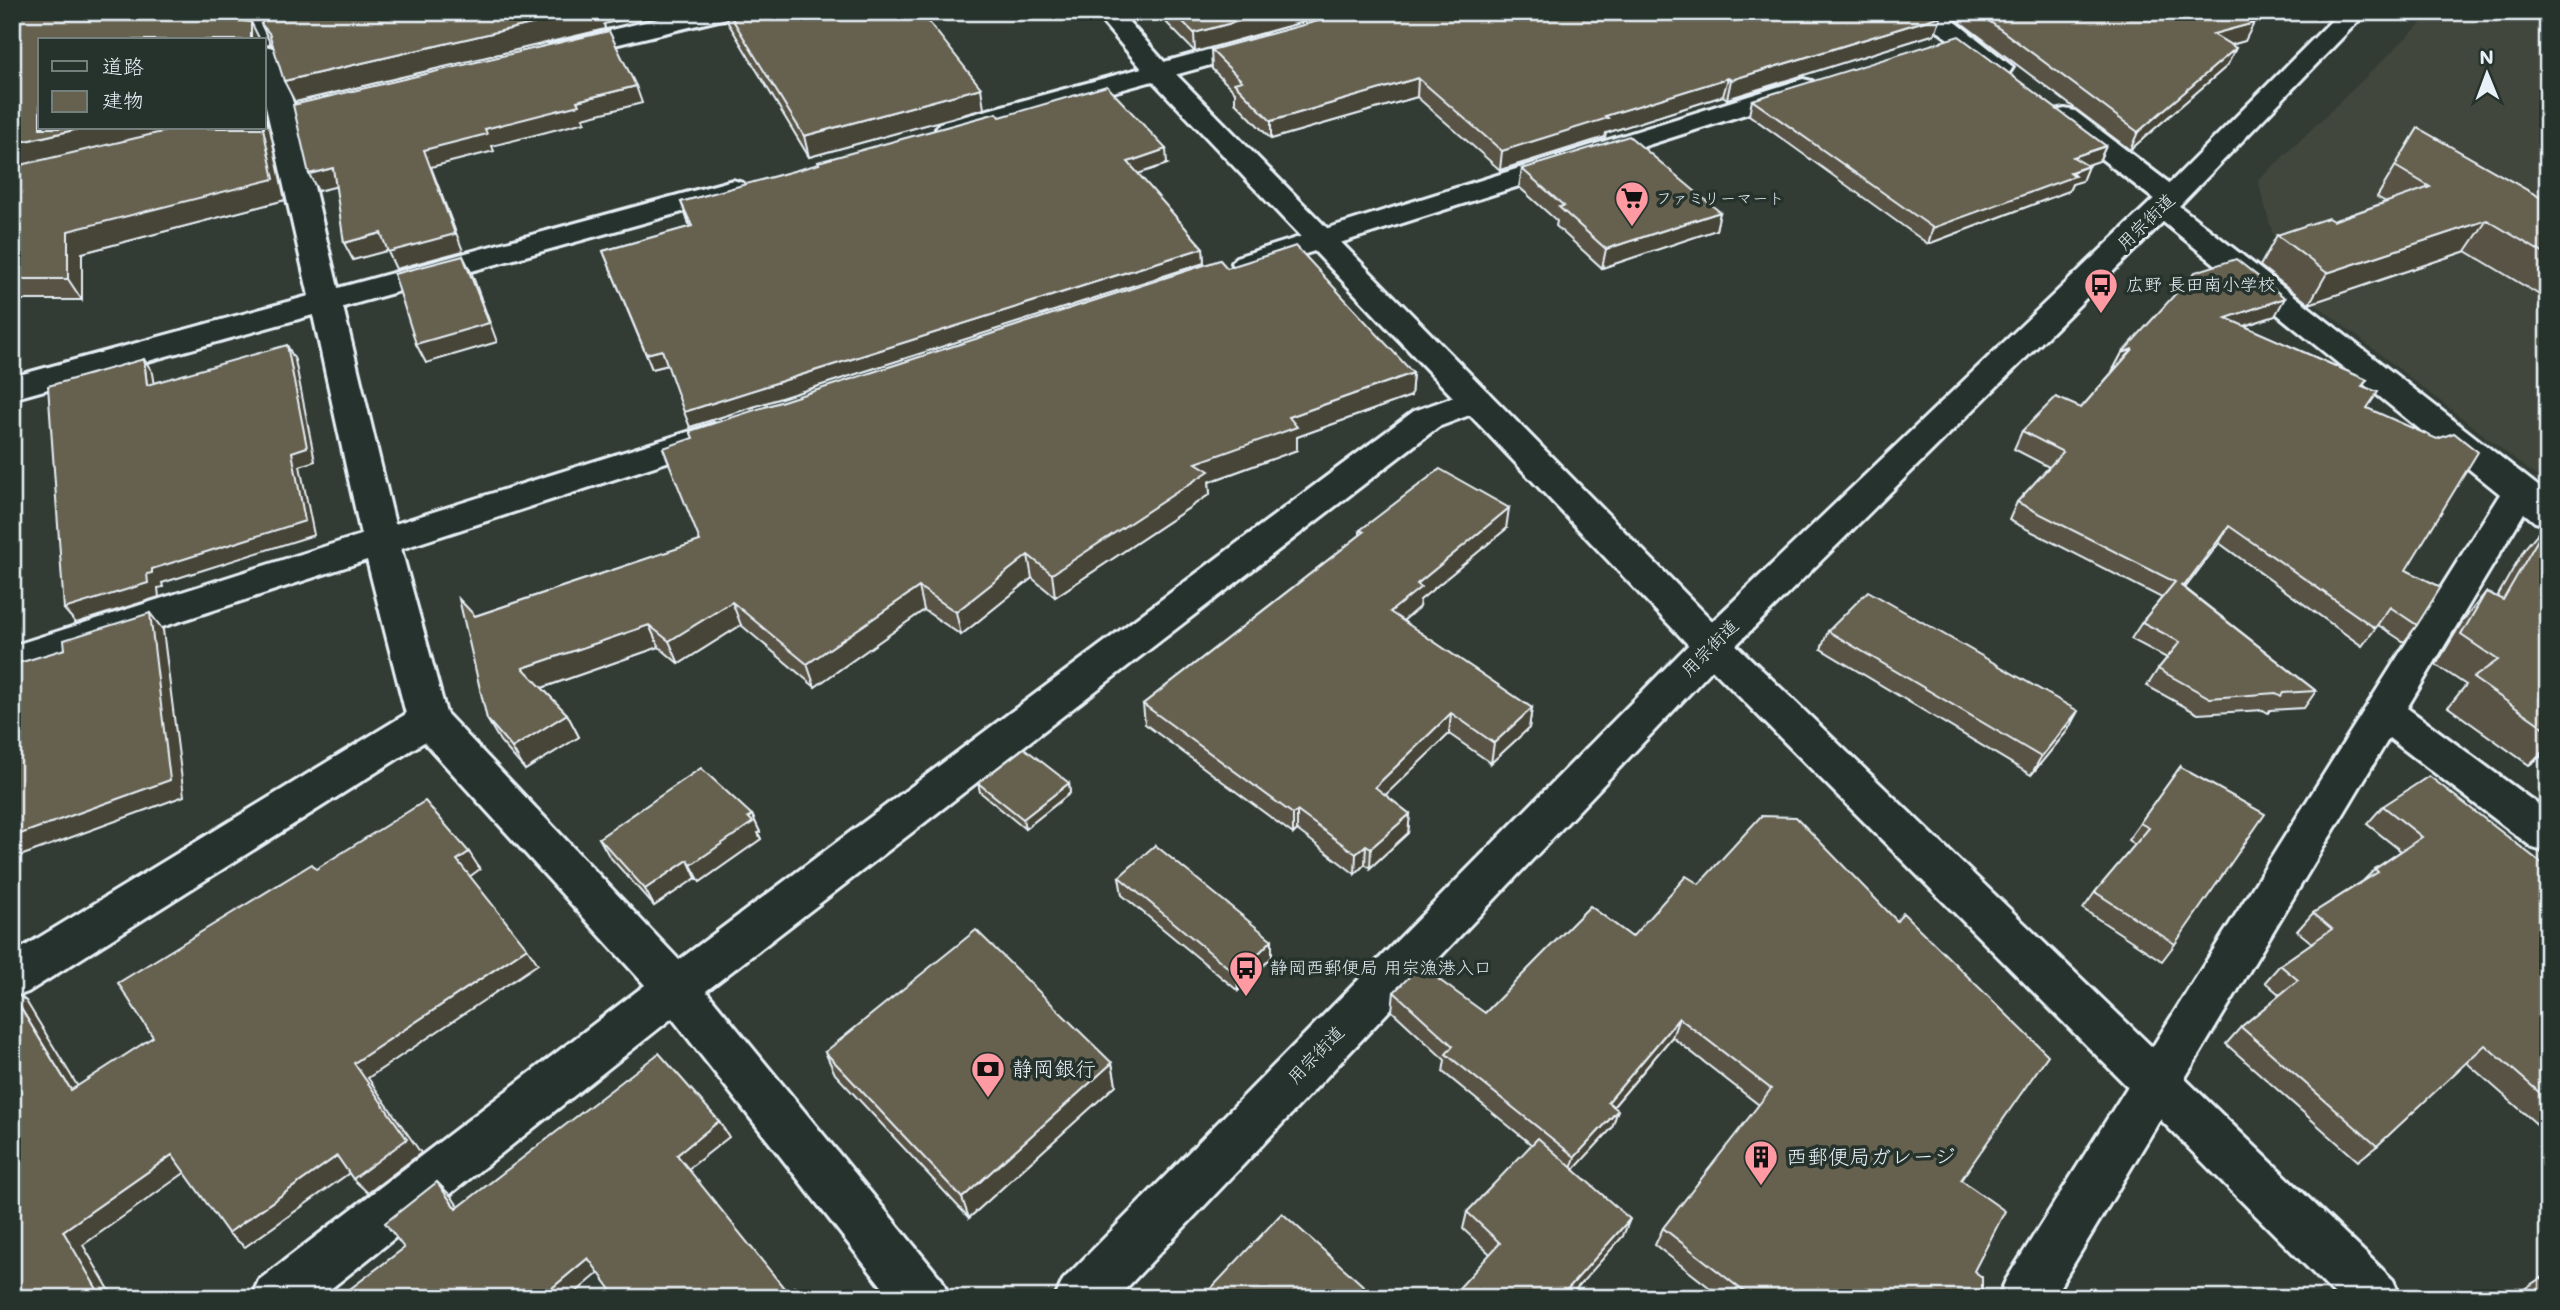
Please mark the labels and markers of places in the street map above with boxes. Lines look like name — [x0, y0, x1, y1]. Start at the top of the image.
supermarket icon: ファミリーマート — [1613, 179, 1651, 228]
place label: ファミリーマート — [1656, 187, 1784, 208]
bus stop icon: 広野 長田南小学校 — [2082, 266, 2120, 315]
place label: 広野 長田南小学校 — [2126, 272, 2276, 296]
bus stop icon: 静岡西郵便局 用宗漁港入口 — [1227, 949, 1265, 998]
place label: 静岡西郵便局 用宗漁港入口 — [1270, 955, 1492, 979]
bank icon: 静岡銀行 — [969, 1050, 1007, 1099]
place label: 静岡銀行 — [1012, 1054, 1096, 1081]
building icon: 西郵便局ガレージ — [1742, 1138, 1780, 1187]
place label: 西郵便局ガレージ — [1786, 1142, 1955, 1169]

